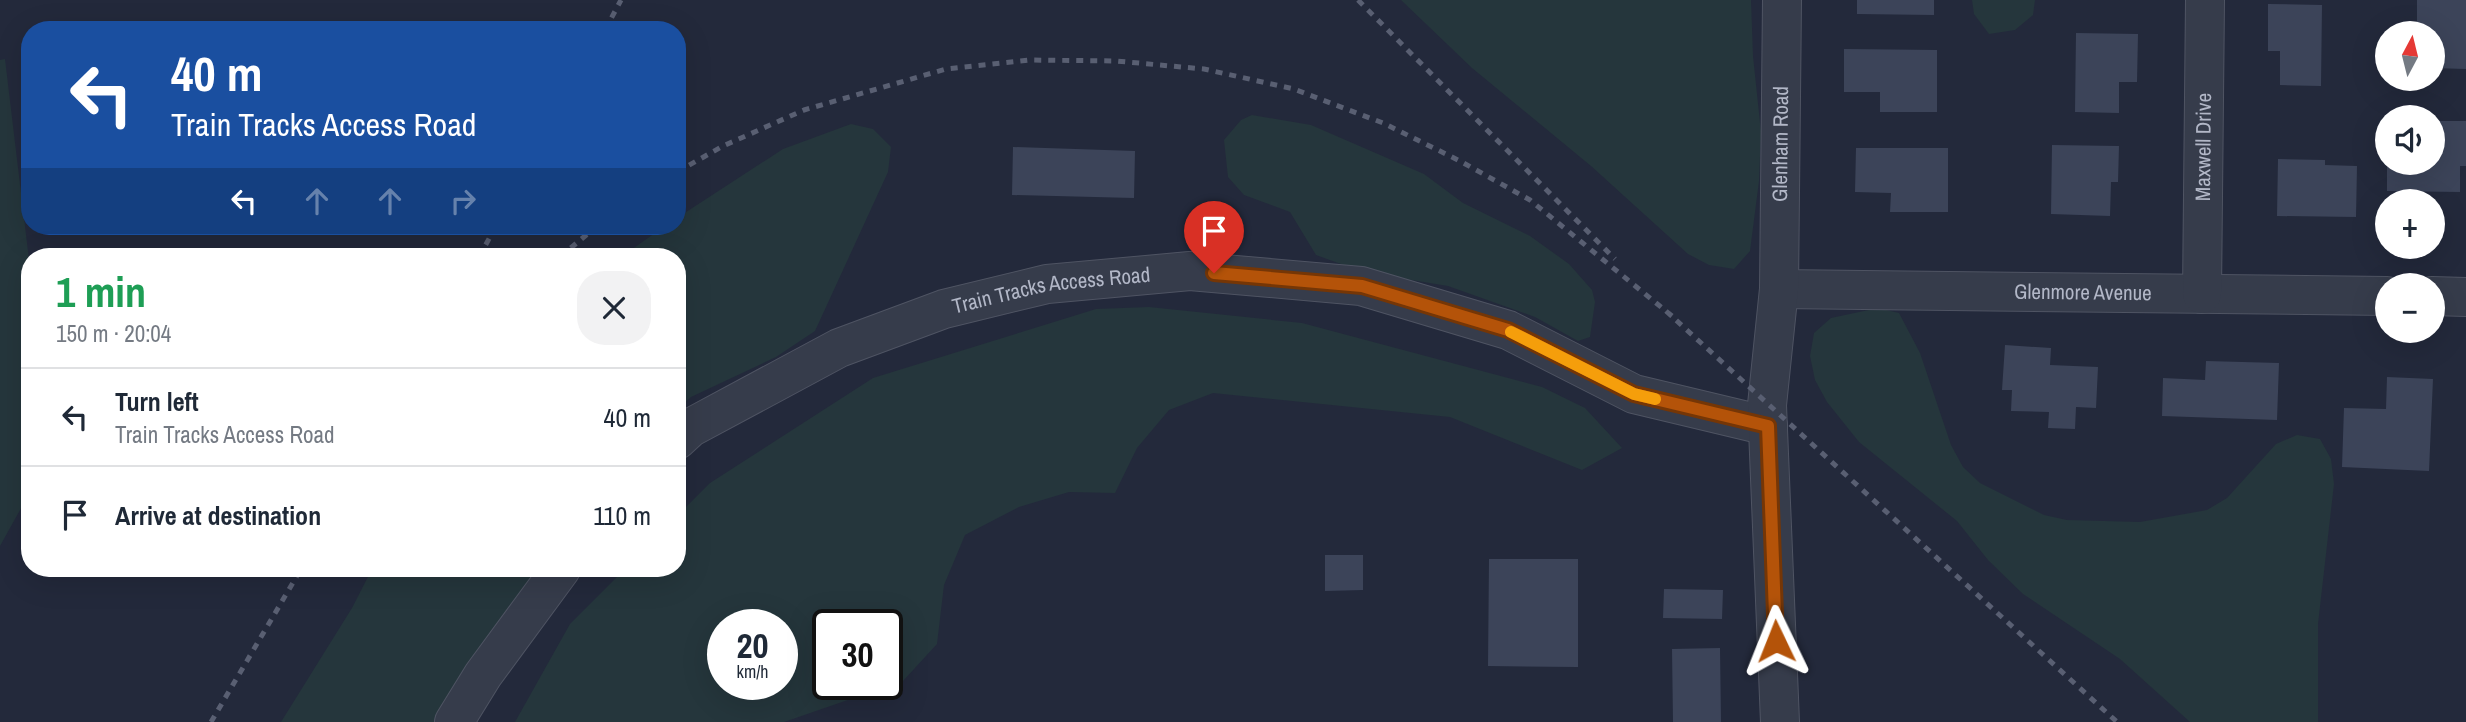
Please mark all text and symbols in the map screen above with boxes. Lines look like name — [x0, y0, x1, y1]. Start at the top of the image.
north arrow — [2375, 21, 2445, 91]
map controls — [2375, 21, 2445, 343]
text: 40 m — [171, 40, 263, 106]
icon: left — [56, 49, 147, 140]
street label: Glenham Road — [1765, 86, 1795, 202]
street label: Maxwell Drive — [2188, 93, 2218, 201]
text: Train Tracks Access Road — [171, 103, 476, 146]
button: sound — [2375, 105, 2445, 175]
icon: left — [225, 182, 263, 220]
icon: ahead — [298, 182, 336, 220]
icon: ahead — [371, 182, 409, 220]
icon: right — [444, 182, 482, 220]
button: + — [2375, 189, 2445, 259]
pin — [1184, 201, 1244, 273]
icon: arrive — [1195, 212, 1233, 250]
street label: Train Tracks Access Road — [949, 260, 1151, 321]
text: 1 min — [56, 264, 146, 320]
button: close — [577, 271, 651, 345]
button: − — [2375, 273, 2445, 343]
street label: Glenmore Avenue — [2014, 277, 2152, 307]
text: 150 m · 20:04 — [56, 318, 171, 349]
text: Turn left — [115, 384, 199, 419]
icon: left — [56, 398, 94, 436]
text: 40 m — [604, 400, 651, 435]
text: Train Tracks Access Road — [115, 419, 334, 450]
icon: arrive — [56, 496, 94, 534]
text: Arrive at destination — [115, 498, 321, 533]
text: 110 m — [593, 498, 651, 533]
position arrow — [1739, 604, 1813, 678]
speed limit sign: 30 — [812, 609, 903, 700]
text: 20 — [737, 622, 768, 669]
text: km/h — [737, 659, 769, 684]

